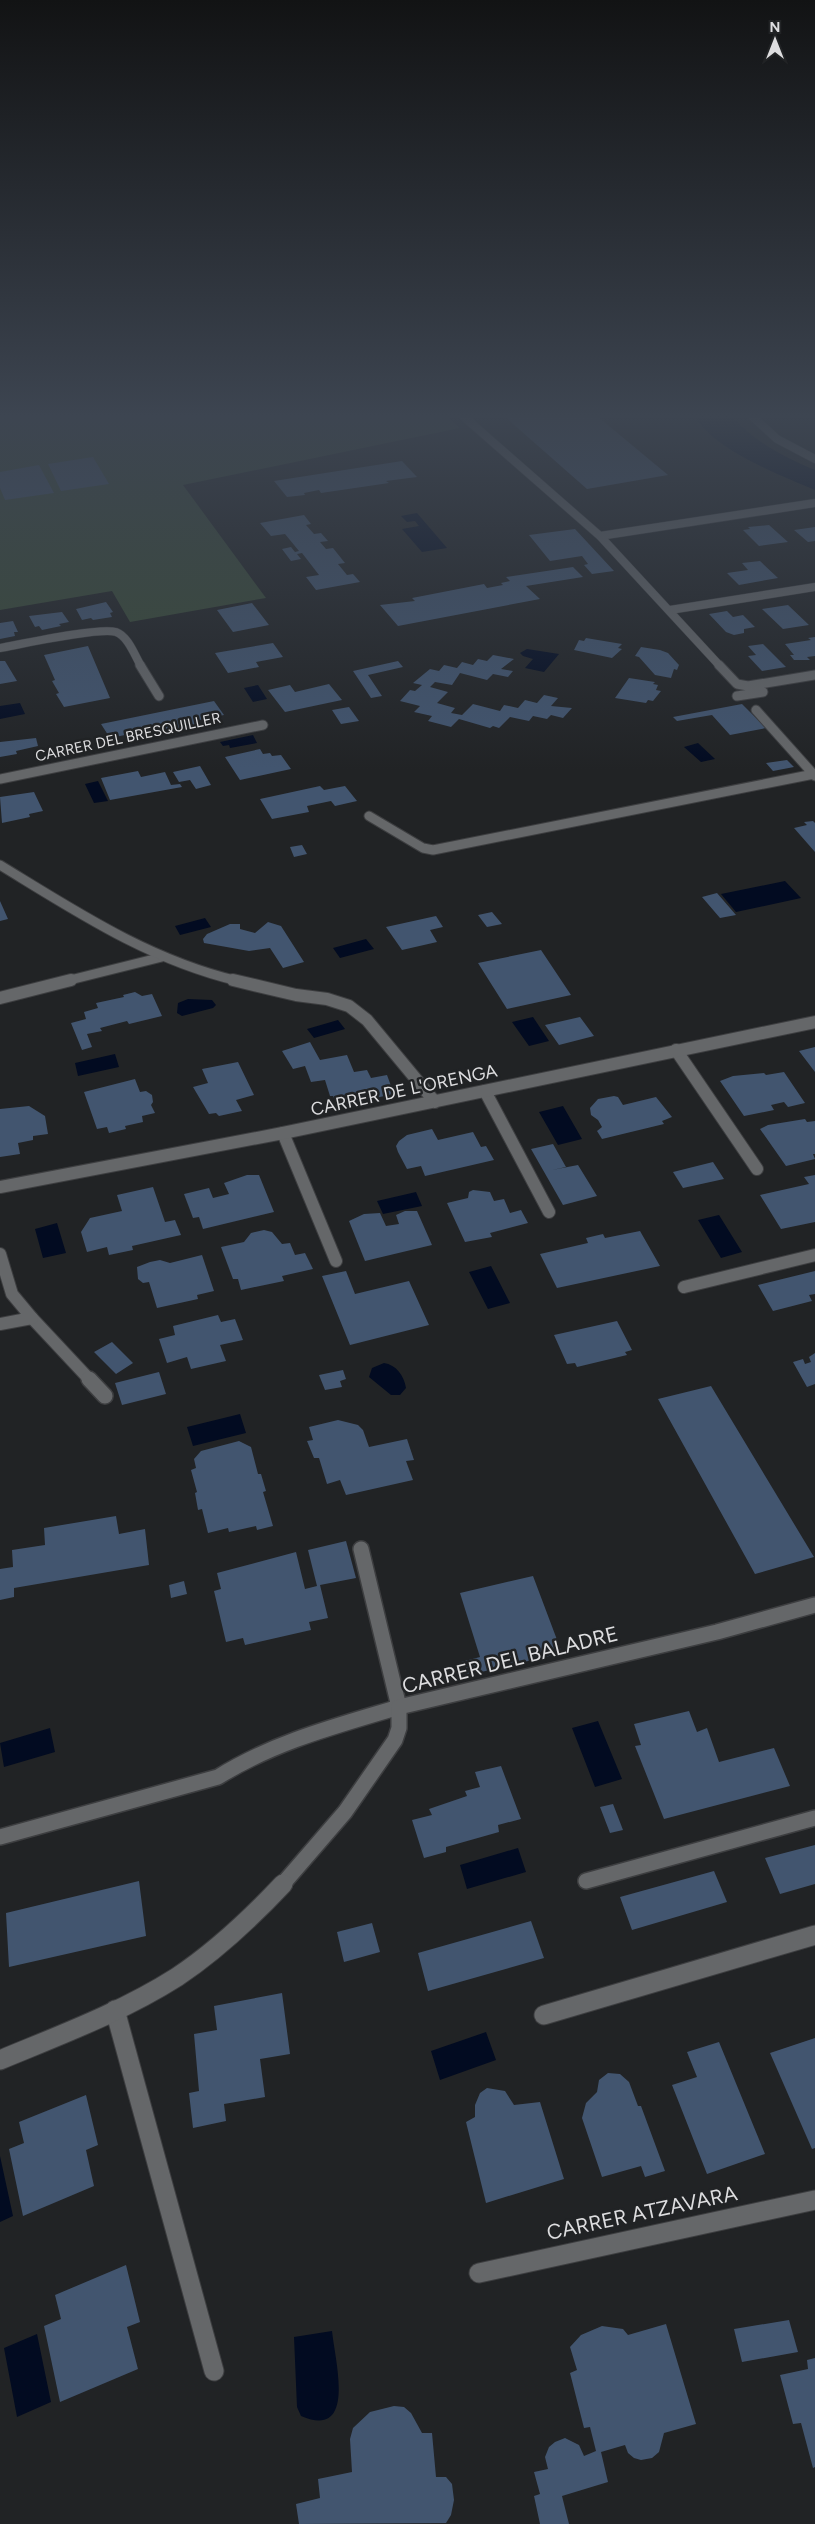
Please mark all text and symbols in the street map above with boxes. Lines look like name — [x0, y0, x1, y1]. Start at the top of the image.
north arrow — [750, 15, 800, 65]
text: N — [770, 19, 780, 36]
street label: CARRER DEL BRESQUILLER — [34, 709, 222, 765]
street label: CARRER DE L'ORENGA — [309, 1059, 499, 1121]
street label: CARRER DEL BALADRE — [399, 1621, 620, 1698]
street label: CARRER ATZAVARA — [544, 2180, 739, 2245]

